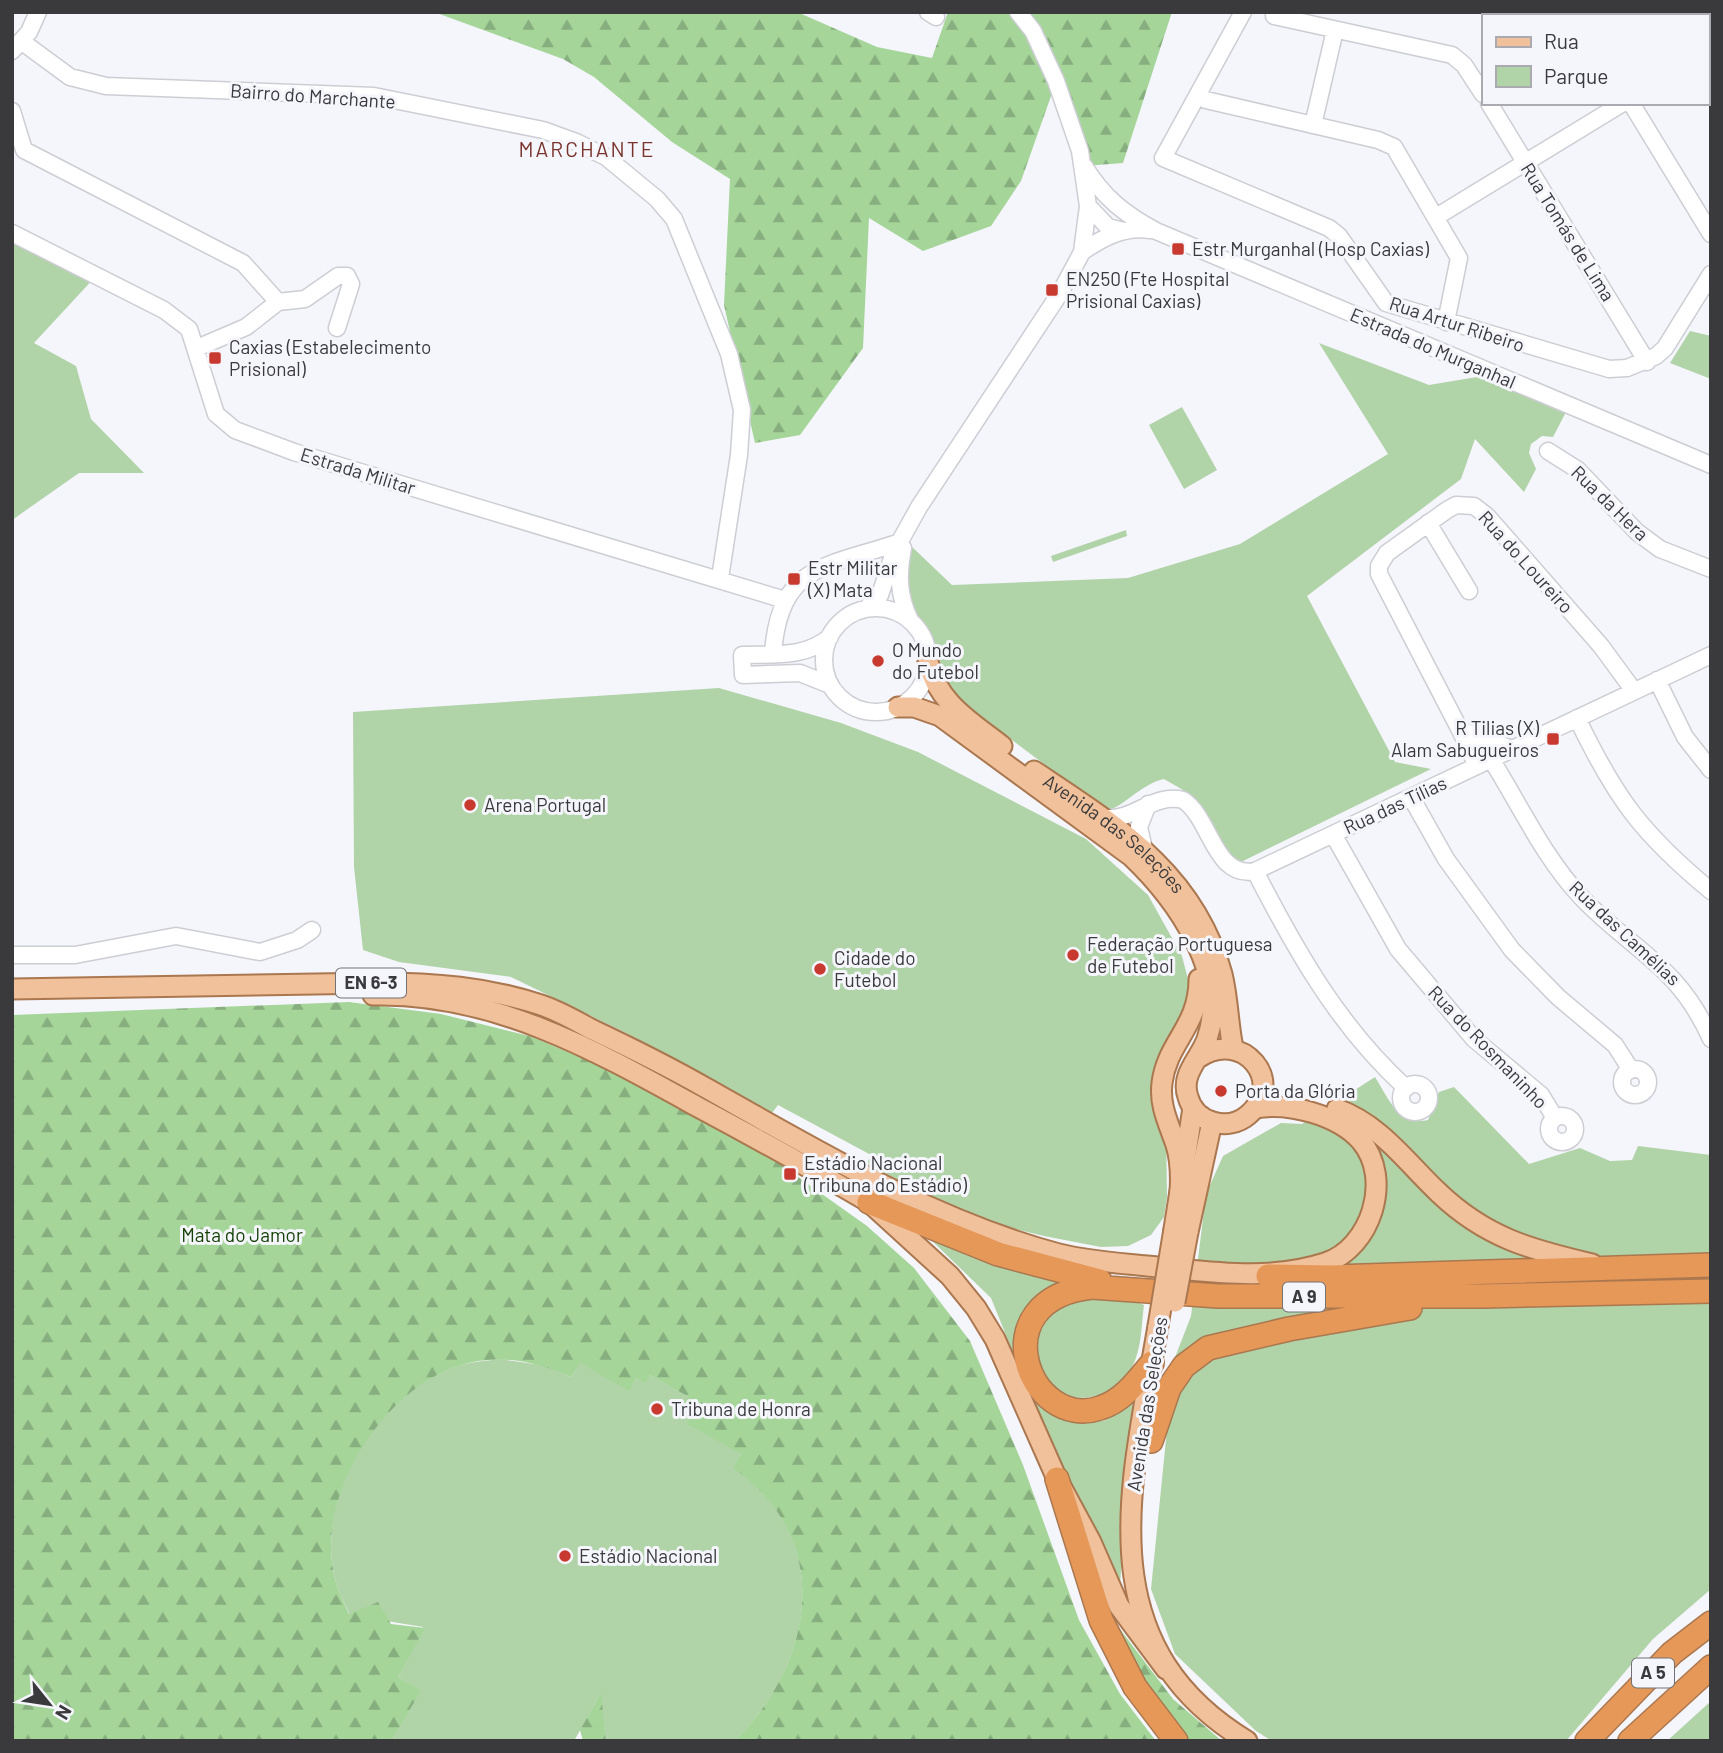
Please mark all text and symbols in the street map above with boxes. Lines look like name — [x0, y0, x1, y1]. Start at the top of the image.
legend — [1482, 14, 1709, 105]
text: Rua — [1544, 28, 1579, 53]
text: Parque — [1544, 63, 1609, 88]
street label: Bairro do Marchante — [230, 78, 396, 113]
district label: MARCHANTE — [519, 136, 655, 161]
street label: Rua Tomás de Lima — [1517, 158, 1620, 305]
place label: Estr Murganhal (Hosp Caxias) — [1192, 237, 1430, 260]
marker: Estr Murganhal (Hosp Caxias) — [1170, 241, 1186, 257]
place label: EN250 (Fte Hospital Prisional Caxias) — [1066, 267, 1229, 312]
marker: EN250 (Fte Hospital Prisional Caxias) — [1044, 282, 1060, 298]
street label: Rua Artur Ribeiro — [1387, 291, 1528, 356]
street label: Estrada do Murganhal — [1347, 302, 1519, 393]
place label: Caxias (Estabelecimento Prisional) — [229, 335, 431, 380]
marker: Caxias (Estabelecimento Prisional) — [207, 350, 223, 366]
street label: Estrada Militar — [298, 442, 419, 499]
street label: Rua da Hera — [1567, 460, 1654, 545]
street label: Rua do Loureiro — [1474, 506, 1578, 618]
place label: Estr Militar (X) Mata — [807, 556, 898, 601]
marker: Estr Militar (X) Mata — [786, 571, 802, 587]
place label: O Mundo do Futebol — [892, 638, 979, 683]
marker: O Mundo do Futebol — [870, 653, 886, 669]
place label: R Tilias (X) Alam Sabugueiros — [1391, 716, 1540, 761]
marker: R Tilias (X) Alam Sabugueiros — [1545, 731, 1561, 747]
street label: Avenida das Seleções — [1039, 769, 1190, 897]
street label: Rua das Tílias — [1340, 771, 1450, 838]
place label: Arena Portugal — [484, 793, 606, 816]
marker: Arena Portugal — [462, 797, 478, 813]
street label: Rua das Camélias — [1565, 875, 1686, 990]
place label: Federação Portuguesa de Futebol — [1087, 932, 1273, 977]
place label: Cidade do Futebol — [834, 946, 916, 991]
marker: Federação Portuguesa de Futebol — [1065, 947, 1081, 963]
marker: Cidade do Futebol — [812, 961, 828, 977]
road number: EN 6-3 — [336, 968, 406, 998]
street label: Rua do Rosmaninho — [1424, 980, 1553, 1113]
place label: Porta da Glória — [1235, 1079, 1355, 1102]
marker: Porta da Glória — [1213, 1083, 1229, 1099]
place label: Estádio Nacional (Tribuna do Estádio) — [803, 1151, 968, 1196]
marker: Estádio Nacional (Tribuna do Estádio) — [782, 1166, 798, 1182]
park label: Mata do Jamor — [181, 1223, 303, 1246]
road number: A 9 — [1283, 1282, 1325, 1312]
street label: Avenida das Seleções — [1121, 1315, 1172, 1493]
place label: Tribuna de Honra — [671, 1397, 811, 1420]
marker: Tribuna de Honra — [649, 1401, 665, 1417]
place label: Estádio Nacional — [579, 1544, 717, 1567]
marker: Estádio Nacional — [557, 1548, 573, 1564]
road number: A 5 — [1632, 1658, 1674, 1688]
north arrow — [14, 1669, 84, 1739]
text: N — [51, 1702, 77, 1724]

